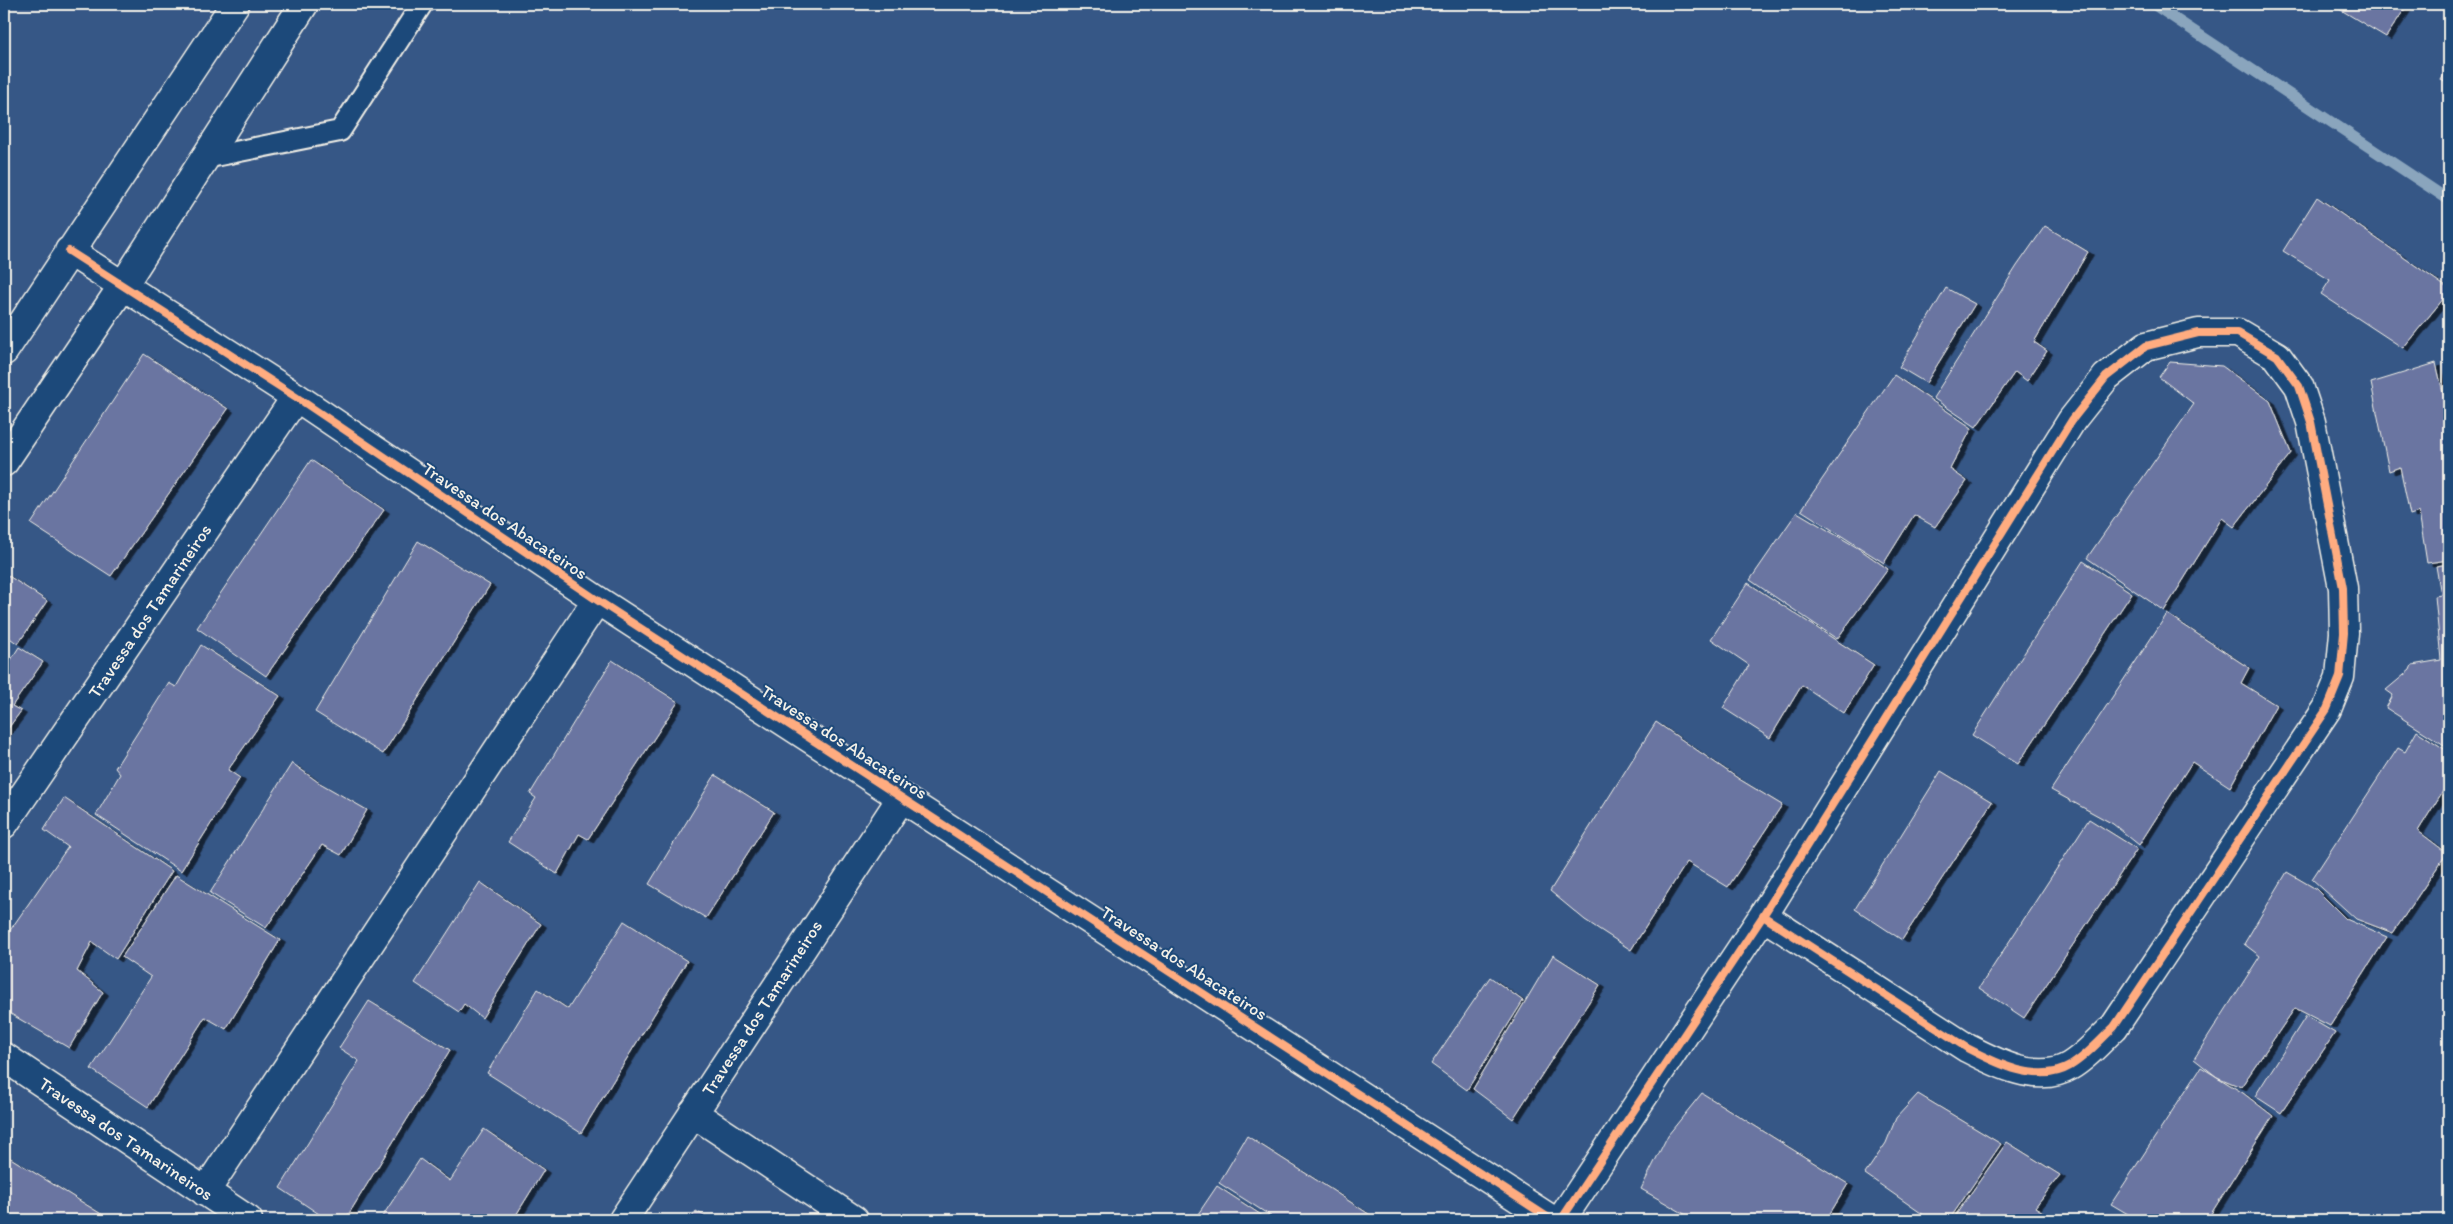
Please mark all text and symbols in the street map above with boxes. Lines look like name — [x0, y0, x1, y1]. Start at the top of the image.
street label: Travessa dos Abacateiros — [418, 458, 592, 584]
street label: Travessa dos Tamarineiros — [83, 520, 217, 702]
street label: Travessa dos Abacateiros — [757, 680, 931, 804]
street label: Travessa dos Abacateiros — [1097, 901, 1271, 1025]
street label: Travessa dos Tamarineiros — [697, 916, 827, 1100]
street label: Travessa dos Tamarineiros — [35, 1072, 217, 1206]

